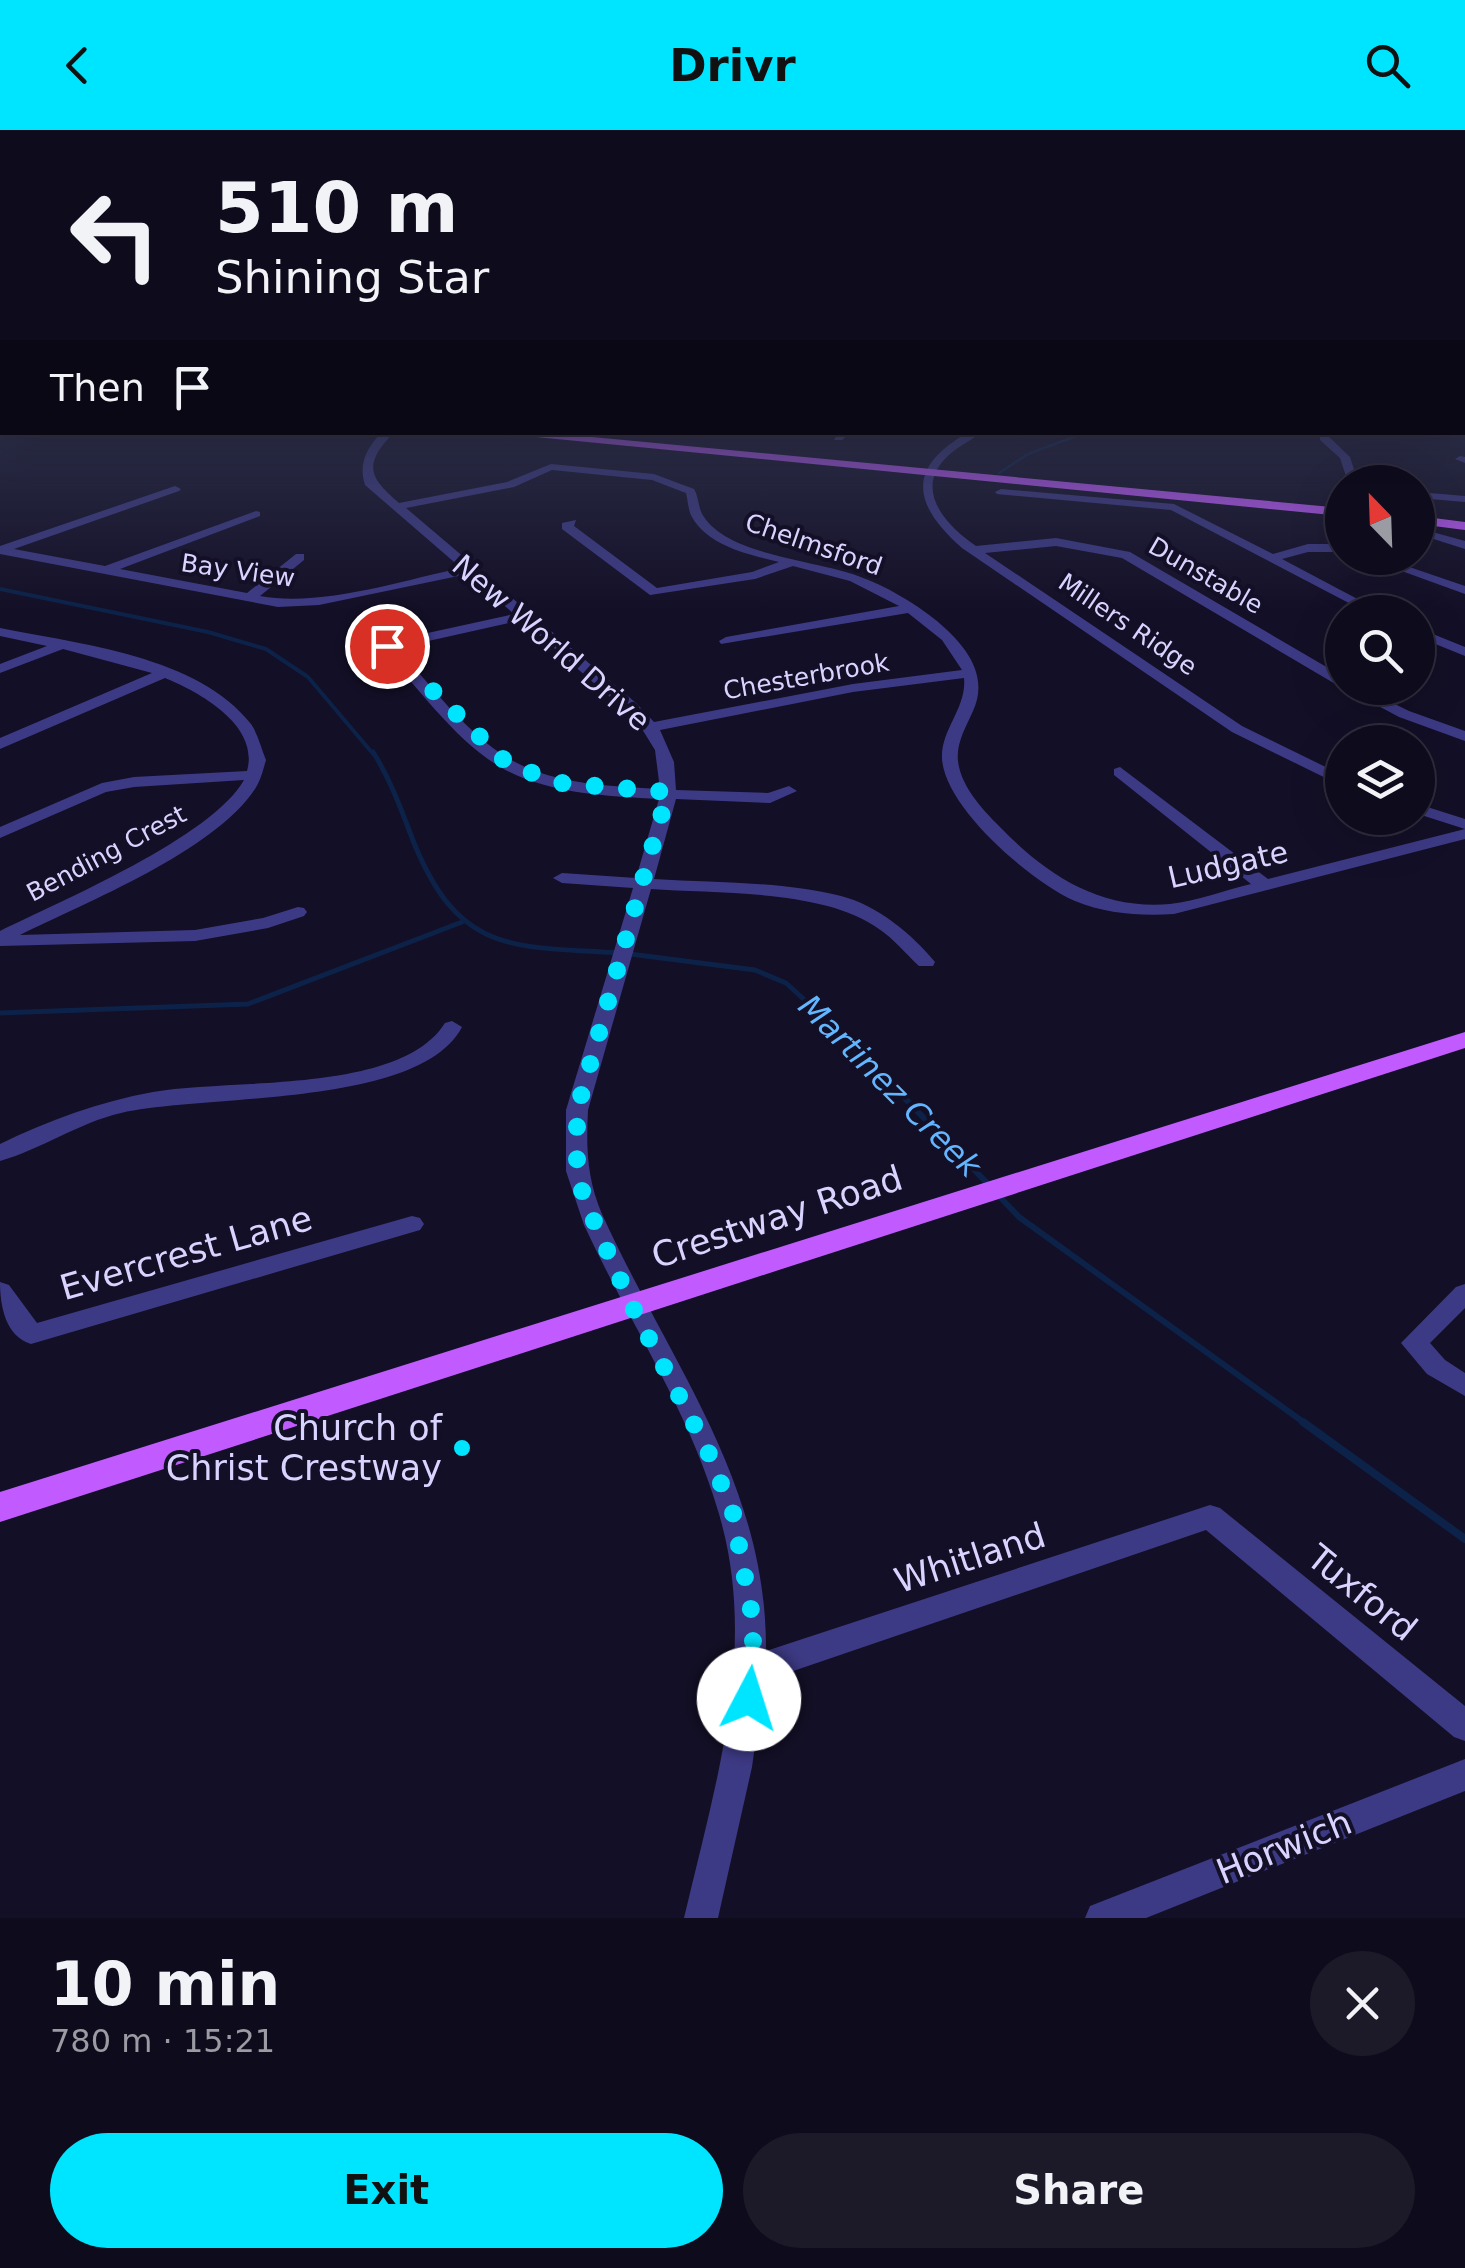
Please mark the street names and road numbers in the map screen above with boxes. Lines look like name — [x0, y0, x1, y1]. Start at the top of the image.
street label: Chelmsford — [742, 508, 886, 581]
street label: Dunstable — [1143, 531, 1268, 620]
street label: New World Drive — [445, 547, 657, 738]
street label: Bay View — [179, 548, 297, 593]
street label: Millers Ridge — [1053, 568, 1202, 681]
street label: Chesterbrook — [721, 648, 892, 705]
street label: Bending Crest — [22, 799, 191, 908]
street label: Ludgate — [1165, 834, 1291, 895]
street label: Crestway Road — [647, 1158, 907, 1276]
street label: Evercrest Lane — [55, 1198, 317, 1308]
street label: Whitland — [890, 1515, 1050, 1601]
street label: Tuxford — [1299, 1536, 1425, 1649]
street label: Horwich — [1211, 1802, 1357, 1892]

